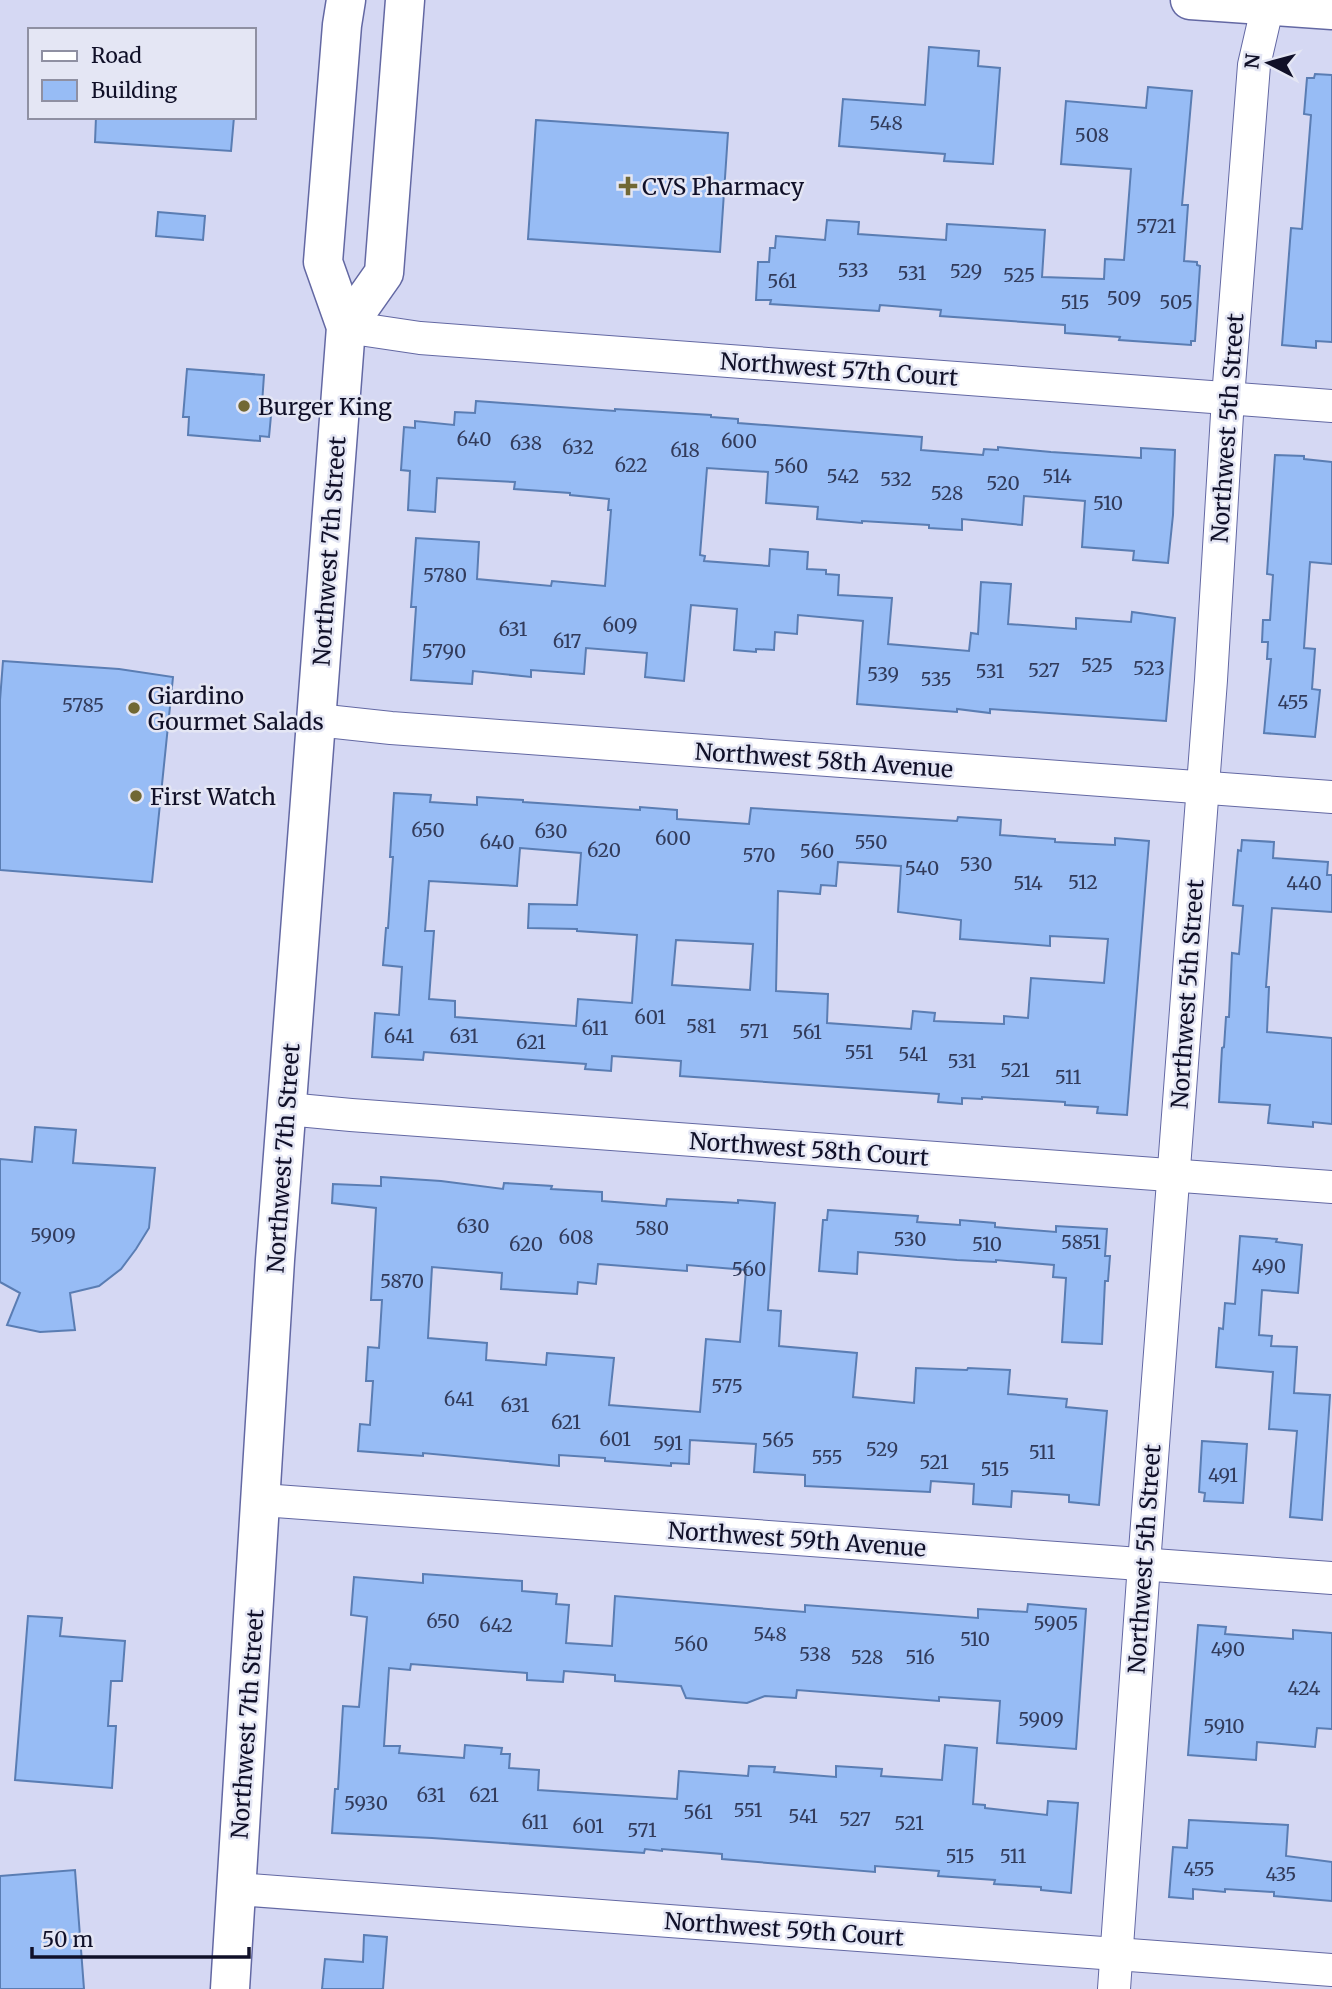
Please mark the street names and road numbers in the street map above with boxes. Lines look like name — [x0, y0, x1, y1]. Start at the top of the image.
street label: Northwest 5th Street — [1205, 312, 1249, 544]
street label: Northwest 57th Court — [719, 346, 959, 392]
street label: Northwest 7th Street — [307, 435, 351, 667]
street label: Northwest 58th Avenue — [694, 737, 954, 783]
street label: Northwest 5th Street — [1165, 878, 1209, 1110]
street label: Northwest 7th Street — [261, 1042, 305, 1274]
street label: Northwest 58th Court — [688, 1126, 930, 1172]
street label: Northwest 5th Street — [1122, 1443, 1166, 1675]
street label: Northwest 59th Avenue — [667, 1516, 927, 1562]
street label: Northwest 7th Street — [225, 1608, 269, 1840]
street label: Northwest 59th Court — [663, 1906, 905, 1952]

